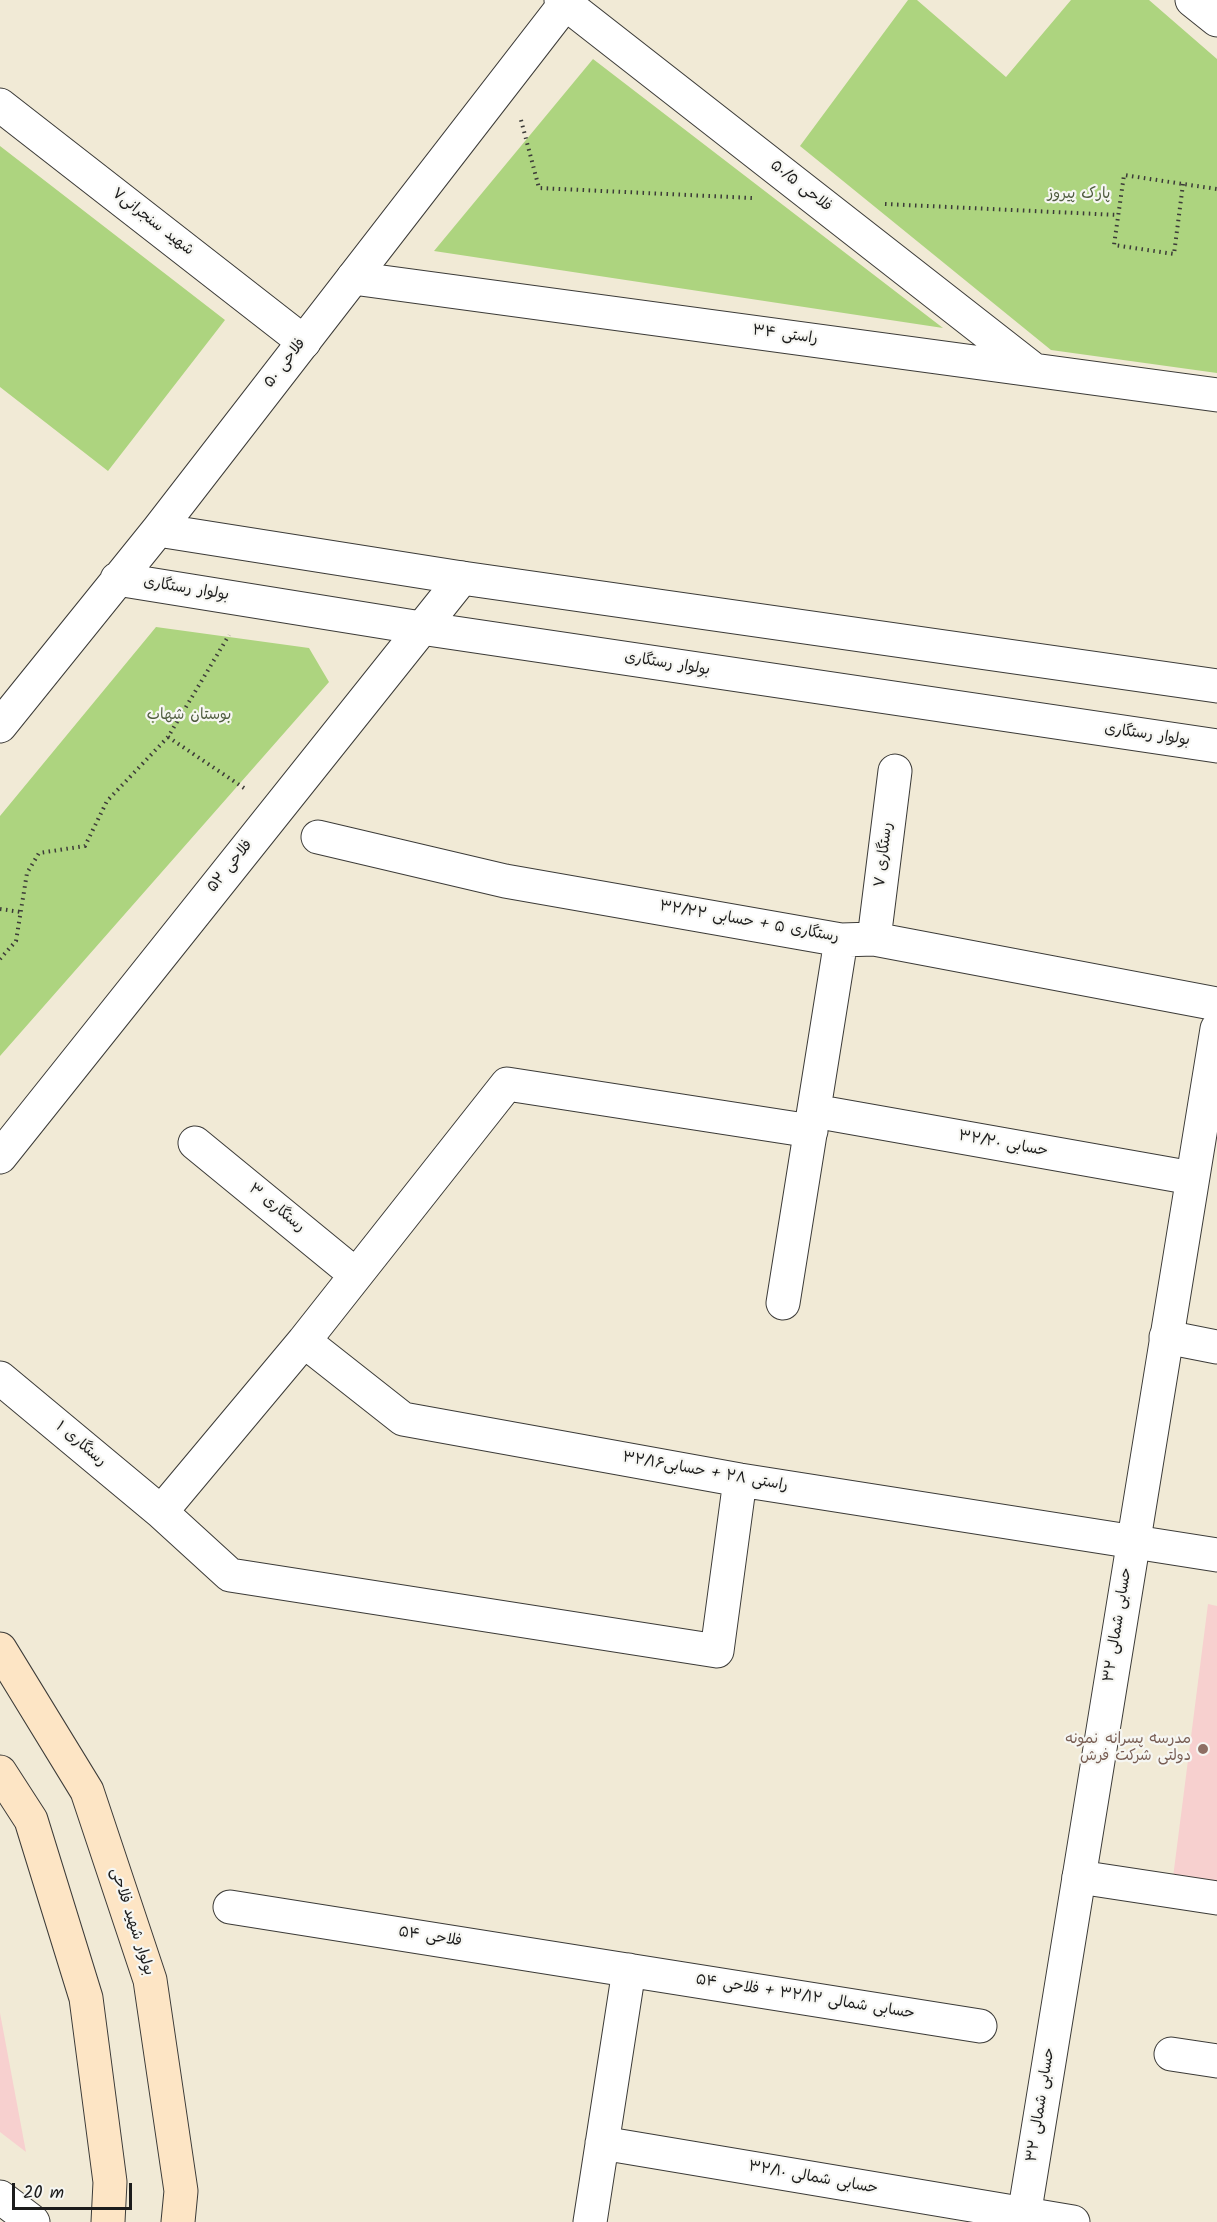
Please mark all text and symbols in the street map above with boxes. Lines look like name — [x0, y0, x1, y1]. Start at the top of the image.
street label: فلاحی ۵۰/۵ — [766, 157, 834, 217]
street label: شهید سنجرانی۷ — [107, 185, 197, 261]
park label: پارک پیروز — [1048, 186, 1110, 204]
street label: راستی ۳۴ — [751, 323, 819, 349]
street label: فلاحی ۵۰ — [261, 336, 311, 392]
street label: بولوار رستگاری — [142, 574, 230, 606]
street label: بولوار رستگاری — [623, 649, 711, 681]
park label: بوستان شهاب — [147, 707, 231, 725]
street label: بولوار رستگاری — [1103, 721, 1191, 751]
street label: رستگاری ۷ — [872, 821, 898, 889]
street label: فلاحی ۵۲ — [204, 837, 258, 897]
street label: رستگاری ۵ + حسابی ۳۲/۲۲ — [658, 898, 840, 948]
street label: حسابی ۳۲/۲۰ — [957, 1128, 1049, 1162]
street label: رستگاری ۳ — [244, 1181, 308, 1237]
street label: رستگاری ۱ — [51, 1419, 109, 1471]
street label: راستی ۲۸ + حسابی۳۲/۱۶ — [621, 1450, 789, 1496]
street label: حسابی شمالی ۳۲ — [1101, 1566, 1137, 1684]
place label: مدرسه پسرانه نمونه دولتی شرکت فرش — [1065, 1731, 1191, 1766]
marker: مدرسه پسرانه نمونه دولتی شرکت فرش — [1196, 1742, 1210, 1756]
street label: بولوار شهید فلاحی — [105, 1866, 157, 1978]
street label: فلاحی ۵۴ — [397, 1924, 463, 1952]
street label: حسابی شمالی ۳۲/۱۲ + فلاحی ۵۴ — [694, 1972, 916, 2024]
street label: حسابی شمالی ۳۲ — [1024, 2046, 1060, 2164]
street label: حسابی شمالی ۳۲/۱۰ — [747, 2159, 879, 2199]
scale bar — [15, 2171, 135, 2209]
text: 20 m — [23, 2179, 64, 2208]

